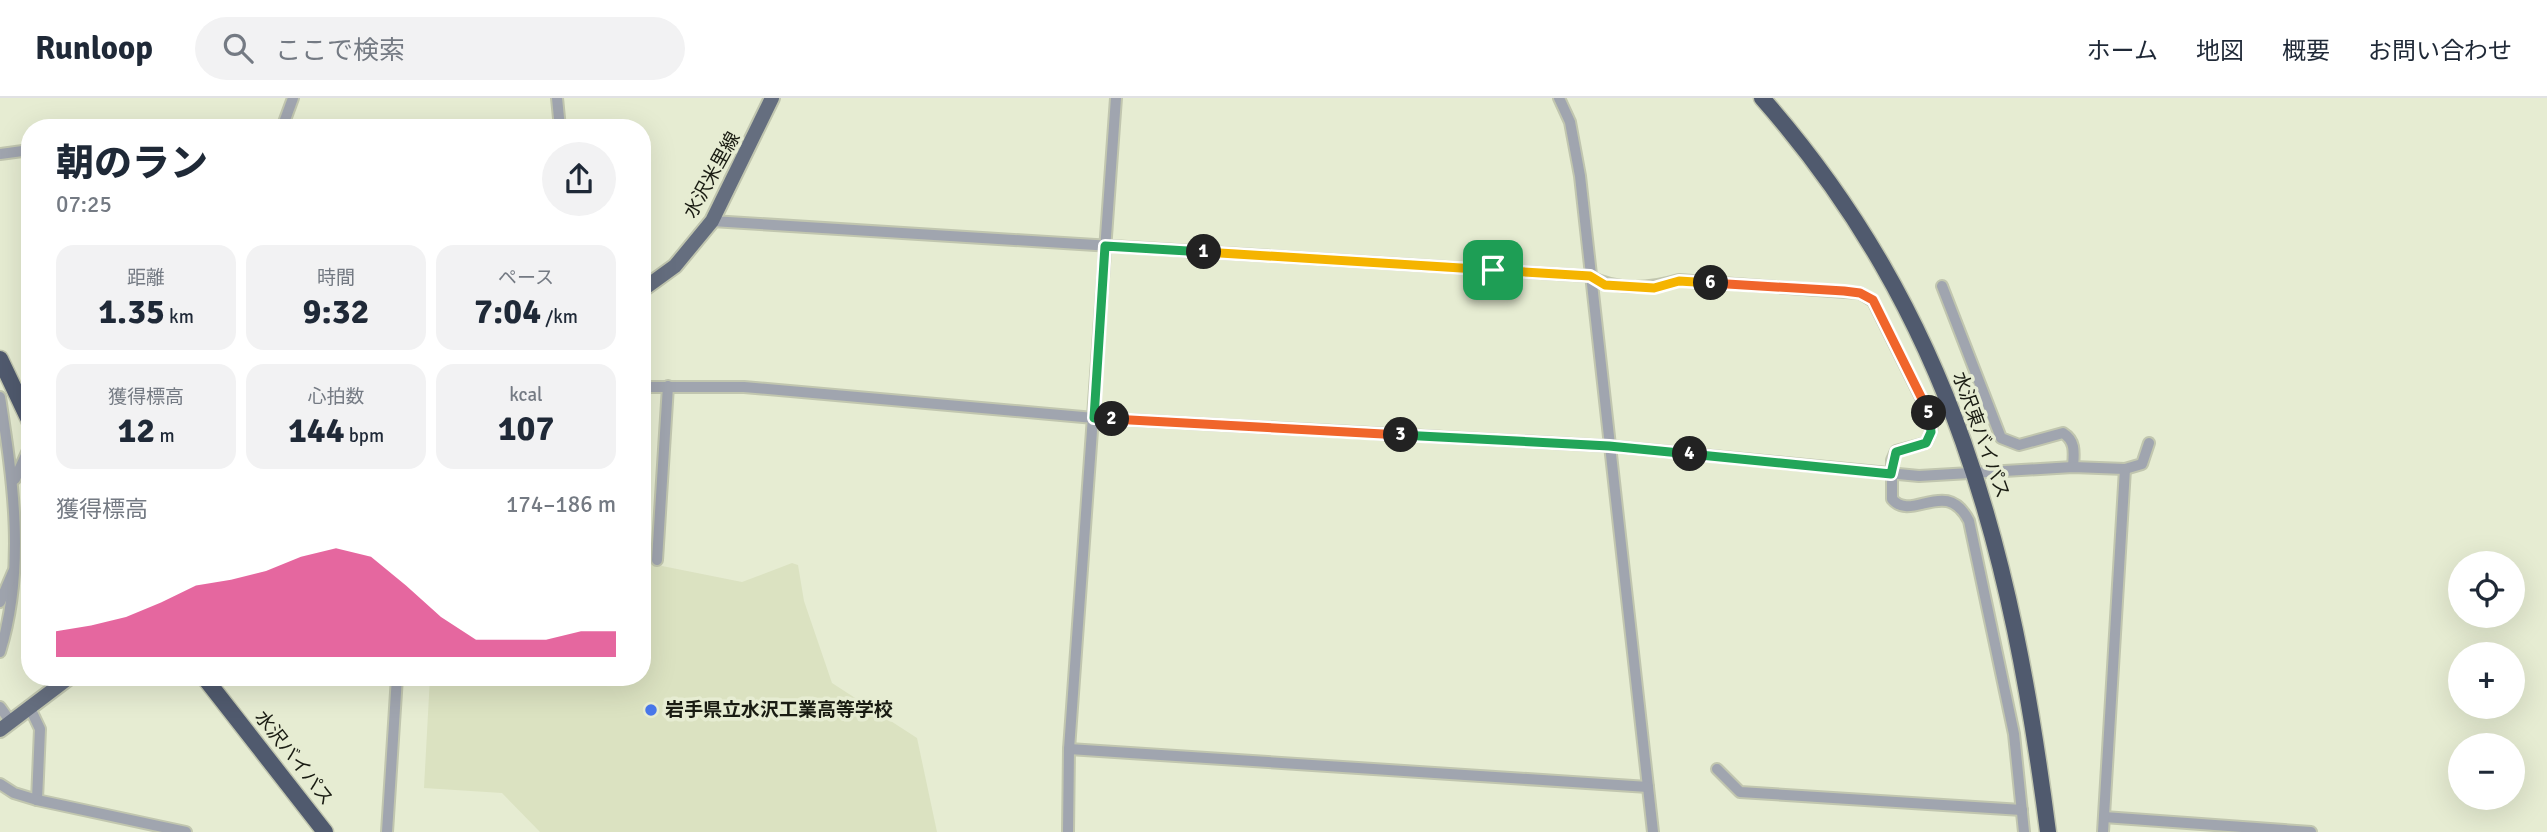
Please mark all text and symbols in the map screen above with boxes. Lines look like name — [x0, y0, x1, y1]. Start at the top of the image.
search box — [195, 17, 685, 80]
text: Runloop — [35, 28, 153, 69]
icon: search — [219, 29, 257, 67]
text: ここで検索 — [275, 35, 405, 67]
text: ホーム — [2087, 36, 2158, 66]
text: 地図 — [2196, 36, 2244, 66]
text: 概要 — [2282, 36, 2330, 66]
text: お問い合わせ — [2368, 36, 2512, 66]
street label: 水沢米里線 — [678, 128, 746, 222]
text: 朝のラン — [56, 140, 208, 187]
button: share — [542, 142, 616, 216]
text: 07:25 — [56, 190, 112, 219]
pin: 1 — [1186, 234, 1222, 270]
text: 1 — [1198, 239, 1209, 263]
pin — [1463, 240, 1523, 300]
icon: arrive — [1474, 251, 1512, 289]
text: 距離 — [127, 266, 165, 290]
text: 時間 — [317, 266, 355, 290]
text: ペース — [498, 266, 554, 290]
pin: 6 — [1694, 266, 1728, 300]
text: 6 — [1705, 270, 1716, 294]
text: 1.35 — [98, 290, 165, 333]
text: 9:32 — [302, 290, 370, 333]
text: 7:04 — [474, 290, 541, 333]
text: km — [165, 305, 194, 329]
text: /km — [541, 305, 578, 329]
street label: 水沢東バイパス — [1947, 369, 2015, 501]
text: kcal — [509, 383, 543, 407]
text: 獲得標高 — [108, 385, 184, 409]
text: 心拍数 — [307, 385, 365, 409]
pin: 5 — [1912, 396, 1946, 430]
text: 5 — [1923, 400, 1934, 424]
pin: 2 — [1094, 402, 1130, 436]
text: 2 — [1106, 406, 1117, 430]
text: 107 — [498, 407, 554, 450]
text: 12 — [117, 409, 155, 452]
text: 144 — [288, 409, 345, 452]
pin: 3 — [1384, 418, 1418, 452]
text: 3 — [1395, 422, 1406, 446]
text: m — [155, 424, 175, 448]
text: bpm — [345, 424, 384, 448]
pin: 4 — [1672, 436, 1708, 472]
text: 4 — [1684, 441, 1695, 465]
text: 174–186 m — [506, 490, 616, 519]
text: 獲得標高 — [56, 495, 148, 524]
map controls — [2448, 551, 2525, 810]
button: locate — [2448, 551, 2525, 628]
button: + — [2448, 642, 2525, 719]
place label: 岩手県立水沢工業高等学校 — [665, 698, 893, 722]
marker: 岩手県立水沢工業高等学校 — [643, 702, 659, 718]
street label: 水沢バイパス — [250, 706, 338, 810]
button: − — [2448, 733, 2525, 810]

